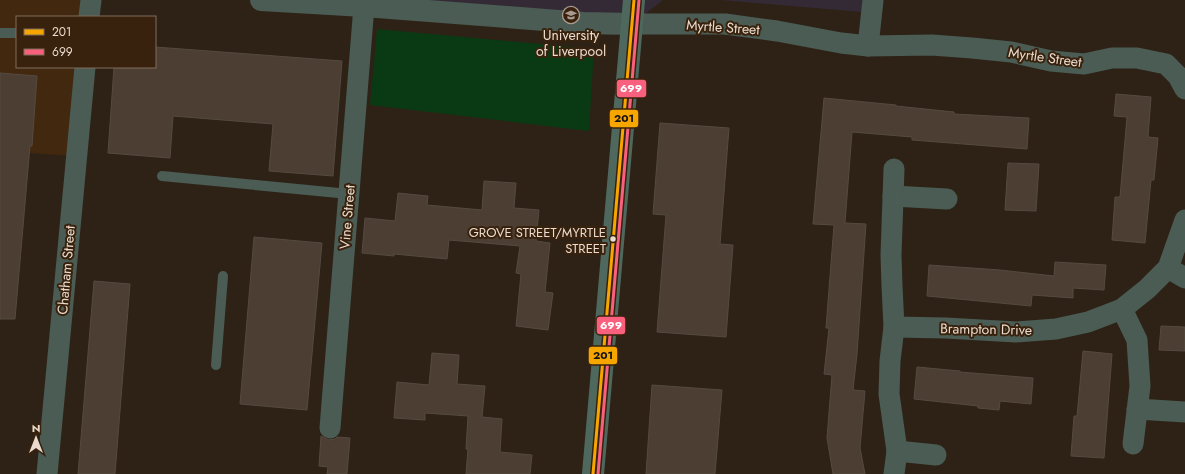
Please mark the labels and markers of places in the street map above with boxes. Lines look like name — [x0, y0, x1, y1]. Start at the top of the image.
school or university icon: University of Liverpool — [561, 5, 581, 25]
place label: University of Liverpool — [536, 25, 606, 61]
place label: GROVE STREET/MYRTLE STREET — [469, 223, 606, 258]
marker: GROVE STREET/MYRTLE STREET — [608, 234, 618, 244]

